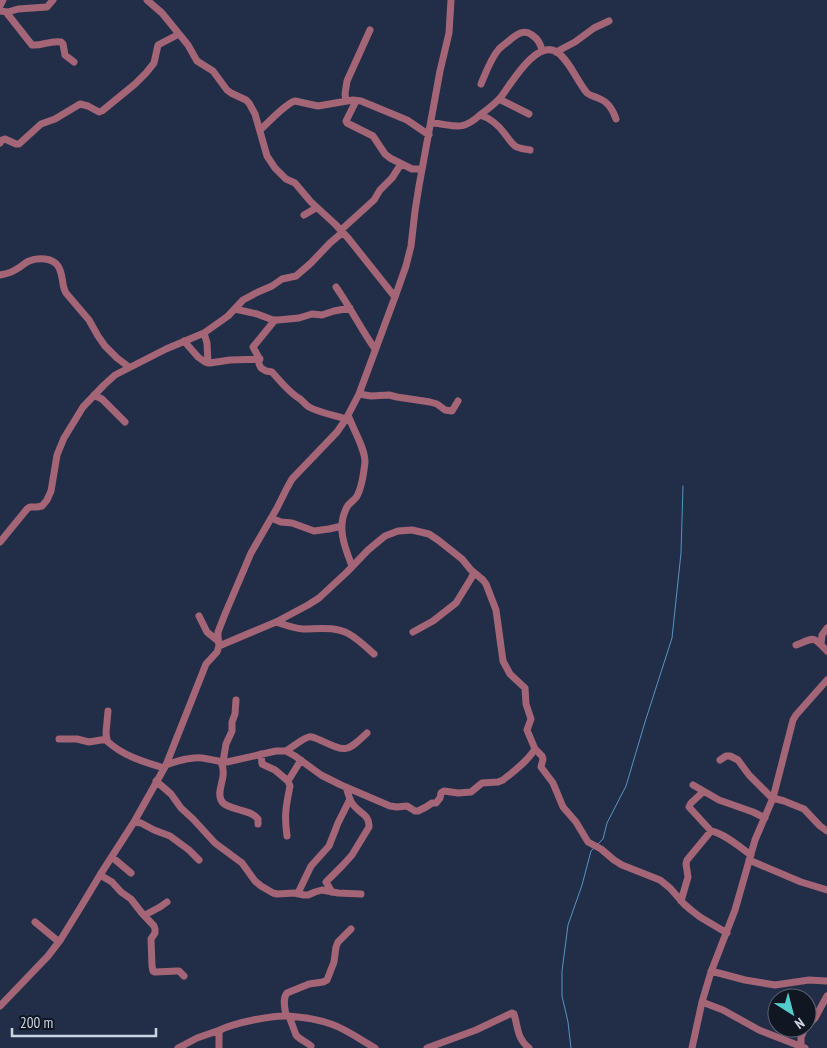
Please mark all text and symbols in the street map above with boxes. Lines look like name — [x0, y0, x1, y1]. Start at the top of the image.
north arrow — [767, 988, 817, 1038]
scale bar — [12, 1006, 156, 1038]
text: 200 m — [20, 1013, 53, 1032]
text: N — [791, 1014, 808, 1033]

